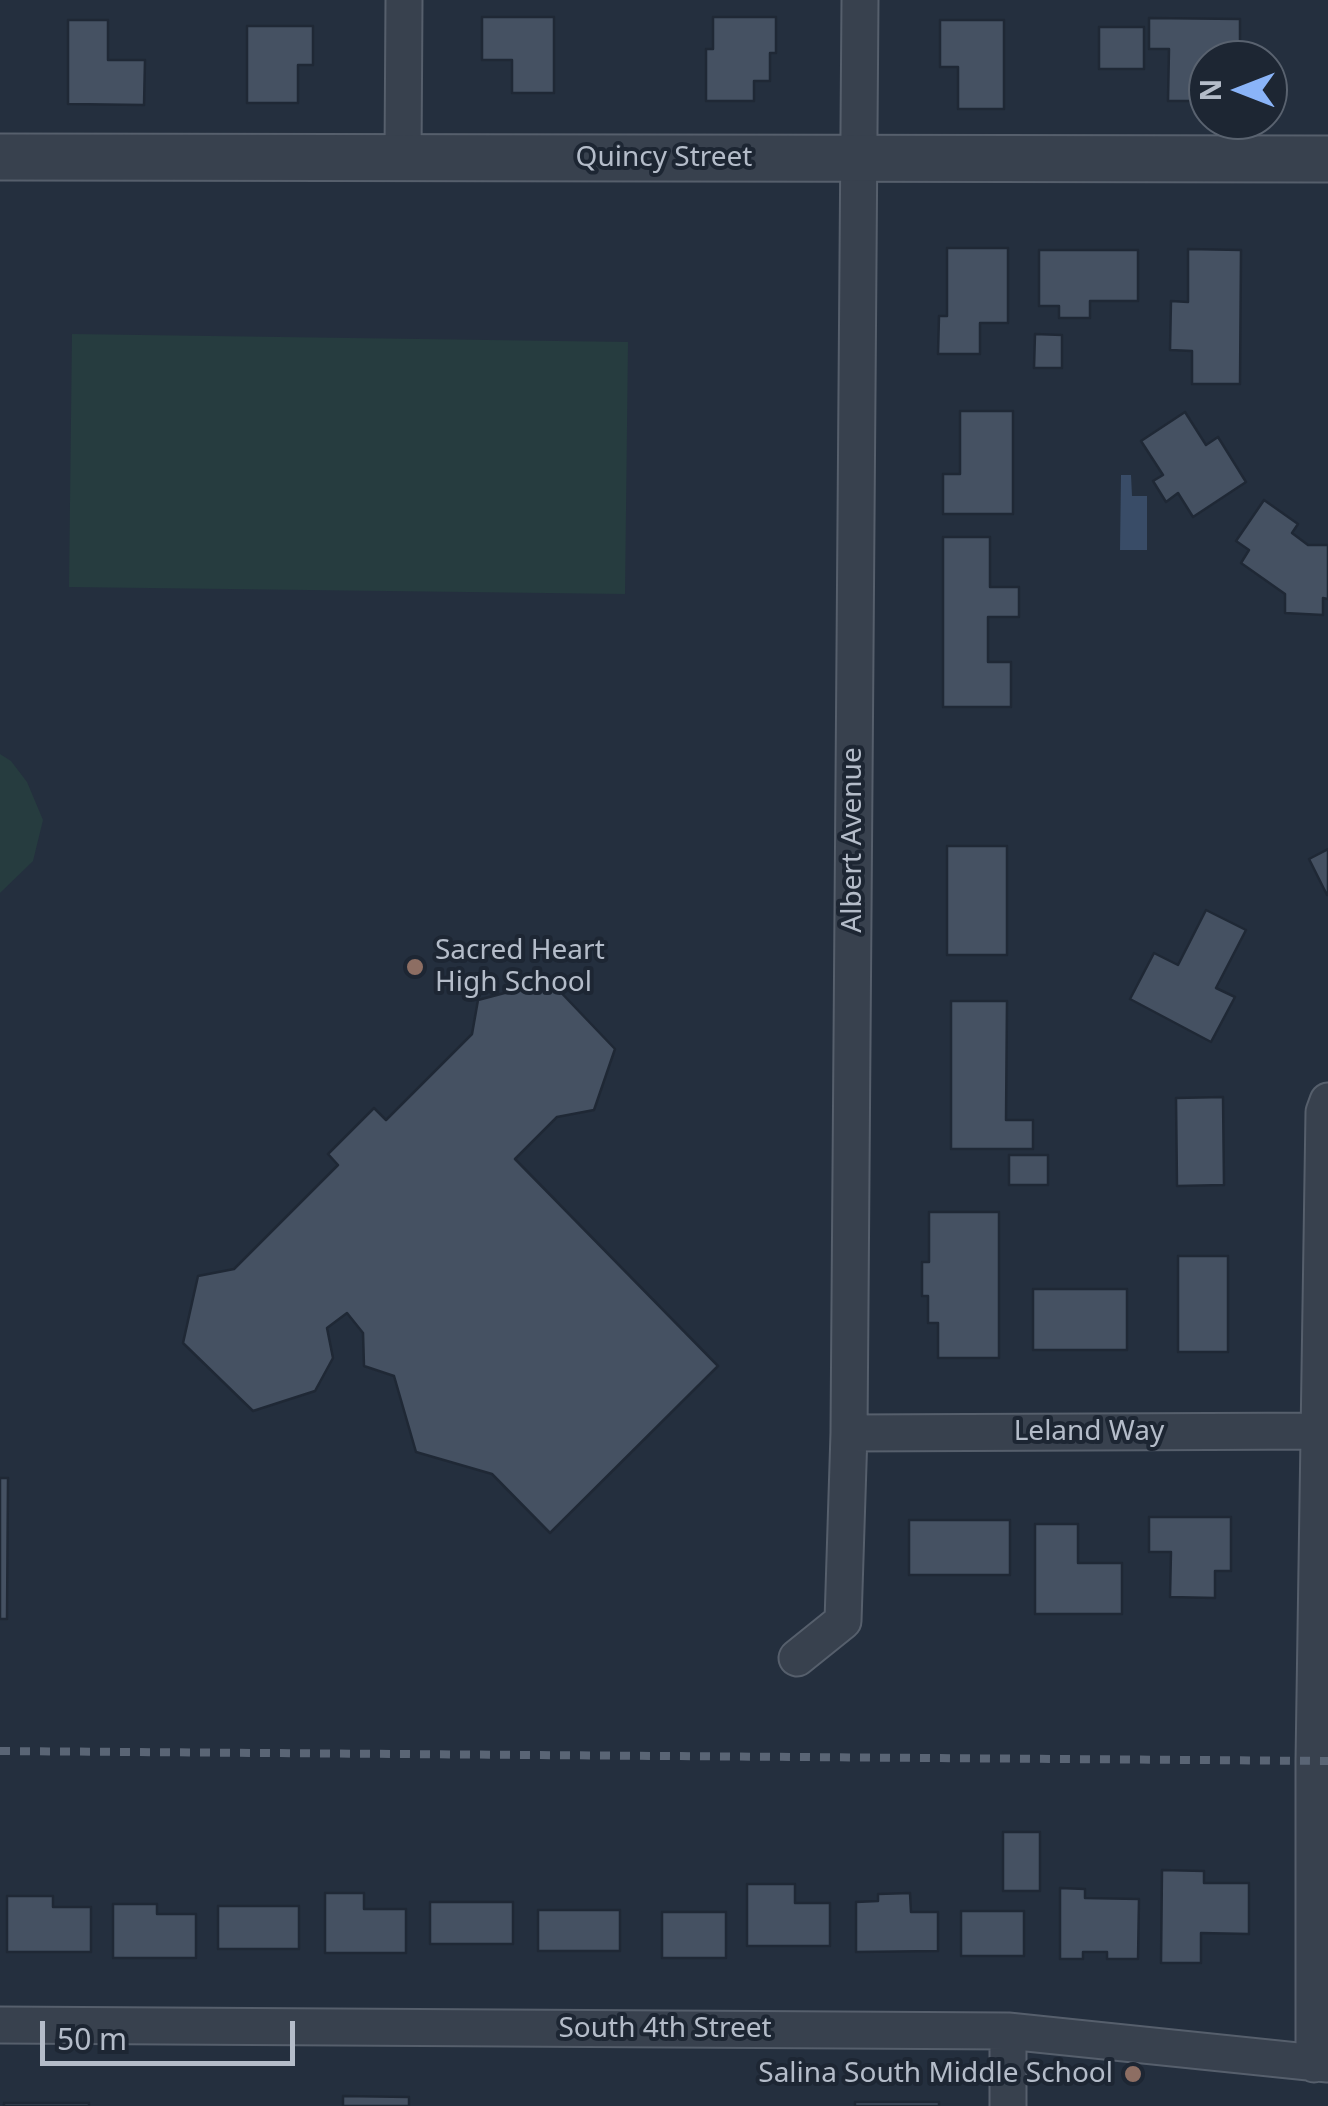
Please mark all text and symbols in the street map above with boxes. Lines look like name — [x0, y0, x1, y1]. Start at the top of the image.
north arrow — [1188, 40, 1288, 140]
text: N — [1191, 79, 1229, 101]
street label: Quincy Street — [576, 141, 752, 175]
street label: Albert Avenue — [836, 747, 870, 933]
place label: Sacred Heart High School — [435, 934, 605, 1000]
marker: Sacred Heart High School — [404, 956, 426, 978]
street label: Leland Way — [1014, 1415, 1164, 1449]
scale bar — [45, 2001, 300, 2063]
street label: South 4th Street — [558, 2012, 772, 2046]
text: 50 m — [57, 2018, 127, 2059]
place label: Salina South Middle School — [758, 2057, 1113, 2091]
marker: Salina South Middle School — [1122, 2063, 1144, 2085]

